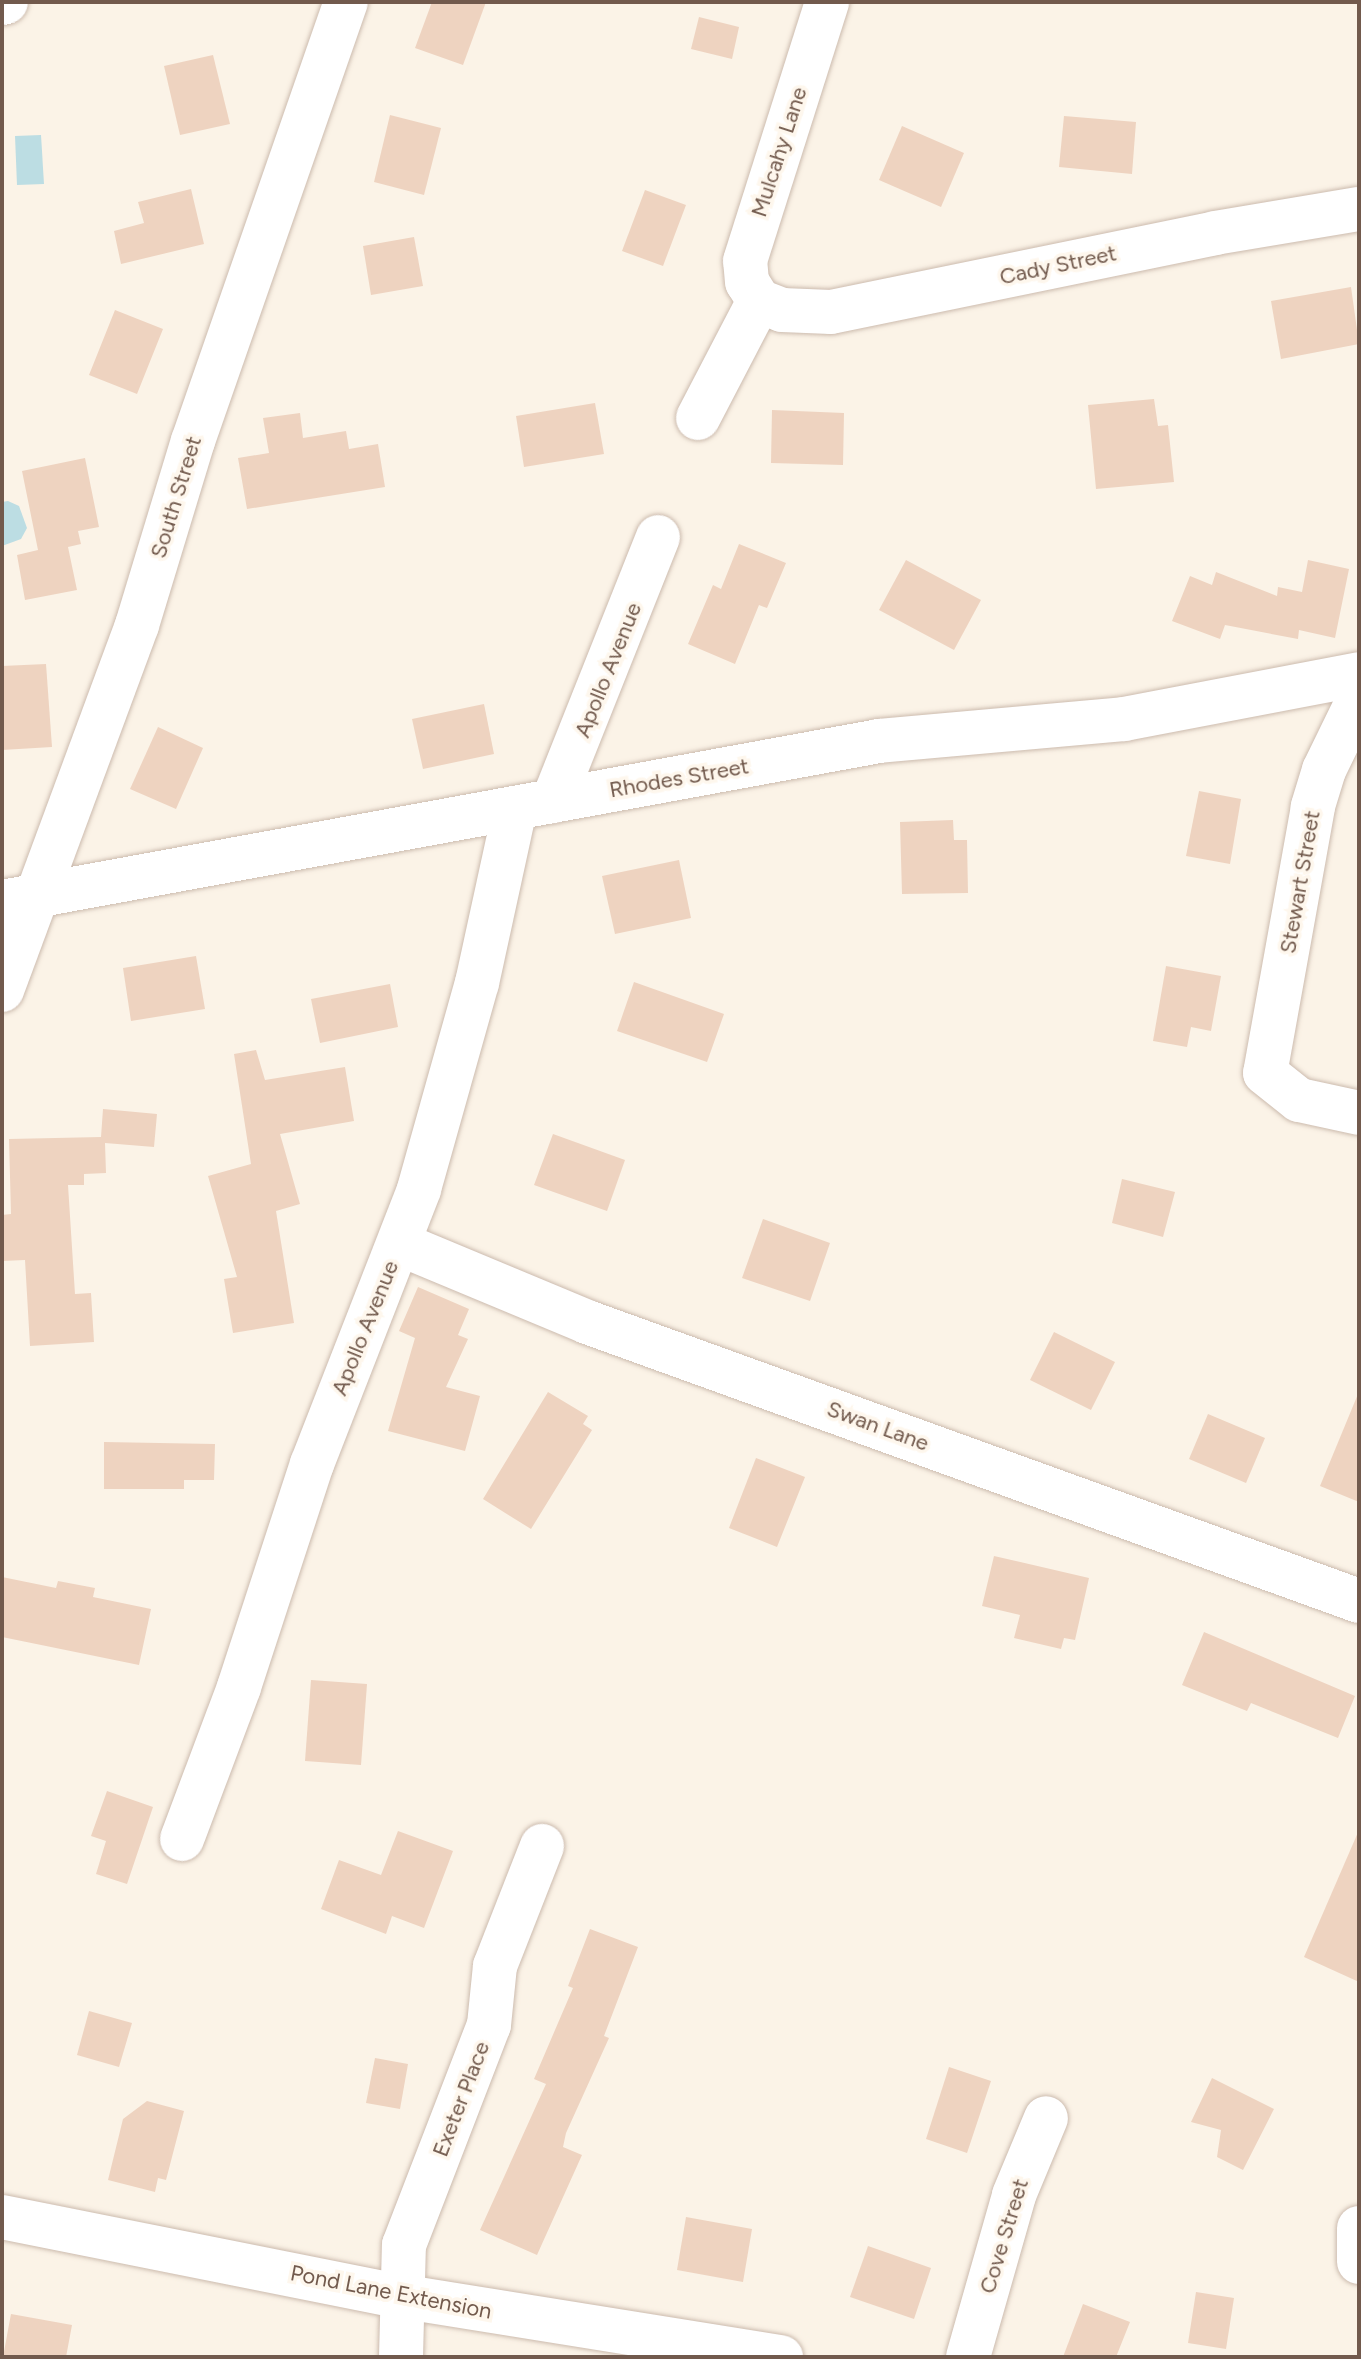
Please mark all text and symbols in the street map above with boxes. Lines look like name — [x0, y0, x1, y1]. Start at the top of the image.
street label: Mulcahy Lane — [746, 84, 812, 220]
street label: Cady Street — [997, 240, 1119, 290]
street label: South Street — [145, 433, 207, 561]
street label: Apollo Avenue — [569, 599, 647, 741]
street label: Rhodes Street — [607, 753, 751, 803]
street label: Stewart Street — [1274, 809, 1326, 955]
street label: Apollo Avenue — [326, 1257, 404, 1399]
street label: Swan Lane — [824, 1395, 932, 1457]
street label: Exeter Place — [427, 2038, 495, 2160]
street label: Cove Street — [974, 2175, 1034, 2297]
street label: Pond Lane Extension — [288, 2260, 494, 2324]

